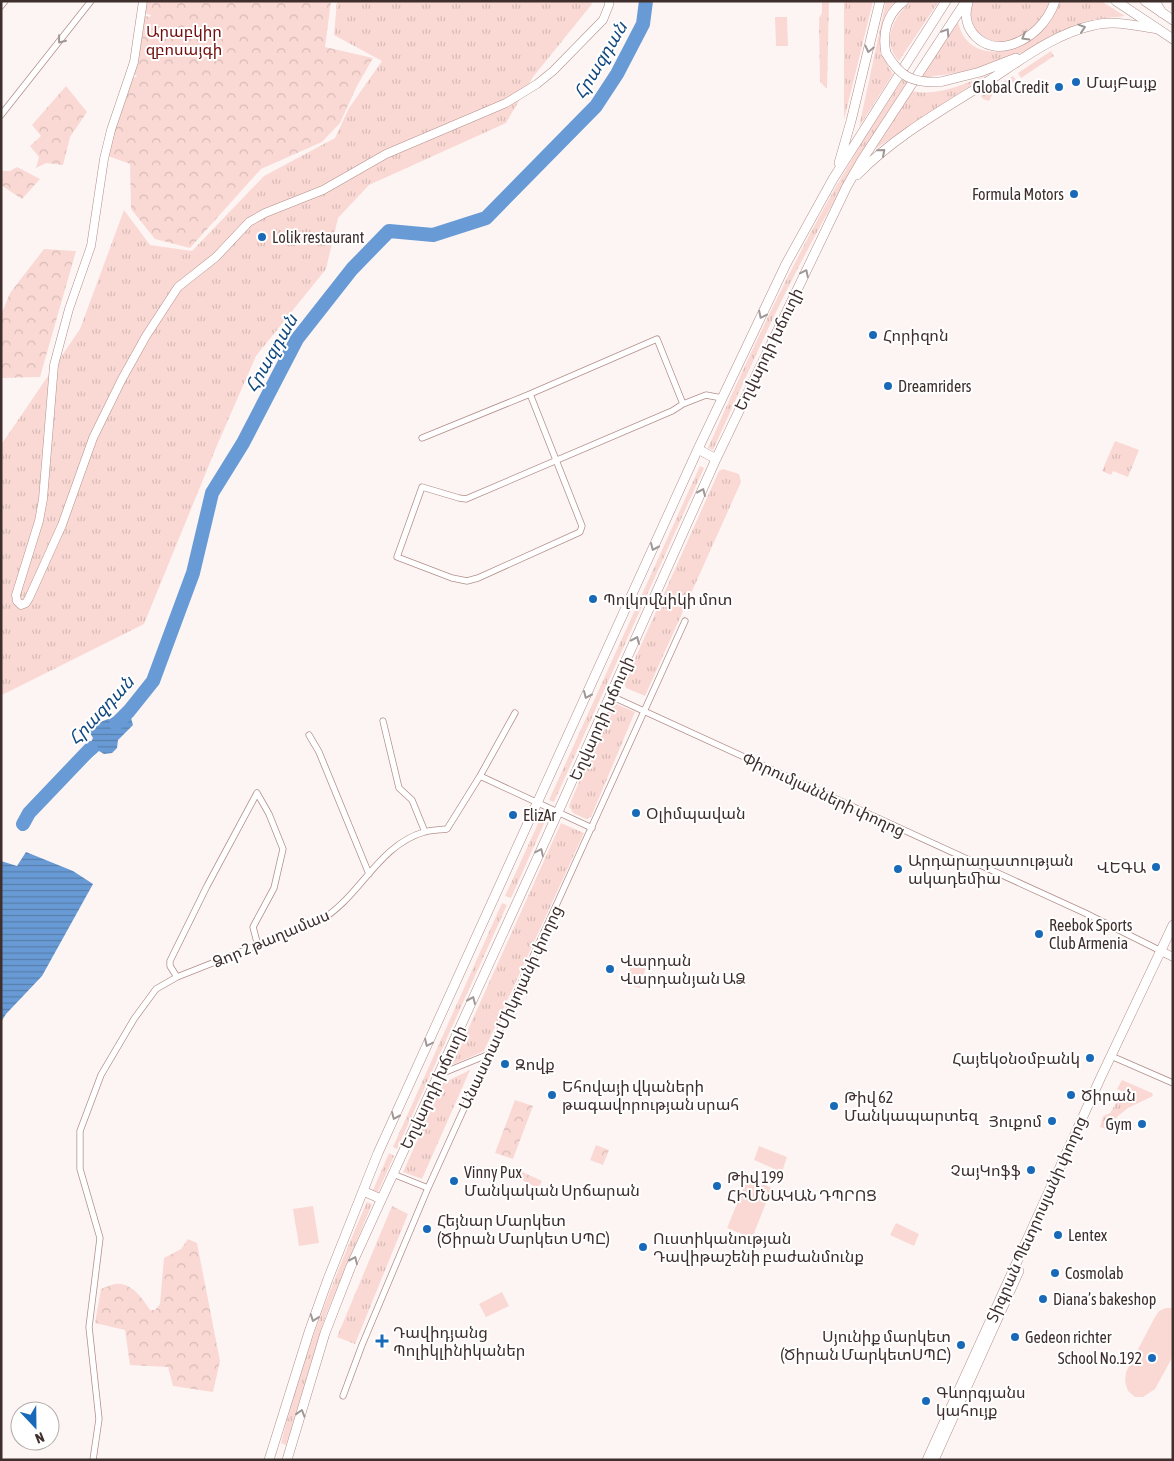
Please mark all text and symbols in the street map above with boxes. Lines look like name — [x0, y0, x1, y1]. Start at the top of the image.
water label: Հրազդան — [569, 17, 633, 103]
park label: Արաբկիր զբոսայգի — [146, 22, 222, 59]
one-way arrow — [1078, 24, 1086, 34]
one-way arrow — [940, 28, 949, 38]
one-way arrow — [1021, 31, 1030, 41]
one-way arrow — [57, 34, 66, 43]
one-way arrow — [864, 44, 875, 53]
place label: ՄայԲայք — [1086, 73, 1157, 92]
marker: ՄայԲայք — [1070, 76, 1082, 88]
place label: Global Credit — [972, 78, 1049, 96]
marker: Global Credit — [1053, 81, 1065, 93]
one-way arrow — [877, 148, 886, 157]
place label: Formula Motors — [972, 185, 1064, 203]
marker: Formula Motors — [1068, 188, 1080, 200]
place label: Lolik restaurant — [272, 228, 365, 246]
marker: Lolik restaurant — [256, 231, 268, 243]
one-way arrow — [798, 269, 809, 278]
street label: Եղվարդի խճուղի — [730, 285, 806, 414]
water label: Հրազդան — [240, 309, 303, 396]
one-way arrow — [758, 310, 768, 319]
place label: Հորիզոն — [883, 326, 948, 345]
marker: Հորիզոն — [867, 329, 879, 341]
place label: Dreamriders — [898, 377, 972, 395]
marker: Dreamriders — [882, 380, 894, 392]
one-way arrow — [696, 488, 706, 497]
one-way arrow — [650, 542, 660, 551]
place label: Պոլկովնիկի մոտ — [603, 590, 733, 609]
marker: Պոլկովնիկի մոտ — [587, 593, 599, 605]
one-way arrow — [629, 636, 640, 645]
street label: Եղվարդի խճուղի — [565, 653, 637, 784]
water label: Հրազդան — [64, 670, 140, 749]
one-way arrow — [582, 690, 593, 699]
street label: Փիրումյանների փողոց — [739, 748, 908, 841]
place label: Օլիմպավան — [646, 804, 746, 823]
place label: ElizAr — [523, 806, 556, 824]
marker: Օլիմպավան — [630, 807, 642, 819]
marker: ElizAr — [507, 809, 519, 821]
one-way arrow — [534, 849, 544, 858]
place label: Արդարադատության ակադեմիա — [908, 851, 1074, 888]
place label: ՎԵԳԱ — [1097, 858, 1146, 876]
marker: ՎԵԳԱ — [1150, 861, 1162, 873]
marker: Արդարադատության ակադեմիա — [892, 863, 904, 875]
street label: Անաստաս Միկոյանի փողոց — [455, 902, 566, 1112]
street label: Ձոր 2 թաղամաս — [210, 905, 332, 972]
place label: Reebok Sports Club Armenia — [1049, 916, 1133, 952]
marker: Reebok Sports Club Armenia — [1033, 928, 1045, 940]
place label: Վարդան Վարդանյան ԱՁ — [620, 951, 746, 988]
marker: Վարդան Վարդանյան ԱՁ — [604, 963, 616, 975]
one-way arrow — [466, 996, 477, 1005]
street label: Եղվարդի խճուղի — [396, 1022, 470, 1152]
one-way arrow — [424, 1037, 434, 1046]
place label: Հայեկօնօմբանկ — [952, 1049, 1080, 1068]
marker: Հայեկօնօմբանկ — [1084, 1052, 1096, 1064]
place label: Զովք — [515, 1055, 555, 1074]
marker: Զովք — [499, 1058, 511, 1070]
place label: Եհովայի վկաների թագավորության սրահ — [562, 1077, 739, 1114]
place label: Ծիրան — [1081, 1086, 1136, 1105]
place label: Թիվ 62 Մանկապարտեզ — [844, 1088, 979, 1125]
marker: Եհովայի վկաների թագավորության սրահ — [546, 1089, 558, 1101]
marker: Ծիրան — [1065, 1089, 1077, 1101]
marker: Թիվ 62 Մանկապարտեզ — [828, 1100, 840, 1112]
one-way arrow — [391, 1111, 401, 1120]
place label: Յուքոմ — [989, 1112, 1042, 1131]
street label: Տիգրան Պետրոսյանի փողոց — [982, 1113, 1091, 1325]
marker: Յուքոմ — [1046, 1115, 1058, 1127]
place label: Gym — [1105, 1115, 1132, 1134]
marker: Gym — [1136, 1118, 1148, 1130]
place label: ՉայԿոֆֆ — [951, 1161, 1021, 1180]
place label: Vinny Pux Մանկական Սրճարան — [464, 1163, 640, 1200]
marker: ՉայԿոֆֆ — [1025, 1164, 1037, 1176]
place label: Թիվ 199 ՀԻՄՆԱԿԱՆ ԴՊՐՈՑ — [727, 1168, 877, 1204]
marker: Vinny Pux Մանկական Սրճարան — [448, 1175, 460, 1187]
marker: Թիվ 199 ՀԻՄՆԱԿԱՆ ԴՊՐՈՑ — [711, 1180, 723, 1192]
place label: Հեյնար Մարկետ (Ծիրան Մարկետ ՍՊԸ) — [437, 1211, 610, 1248]
marker: Հեյնար Մարկետ (Ծիրան Մարկետ ՍՊԸ) — [421, 1223, 433, 1235]
place label: Lentex — [1068, 1226, 1108, 1244]
place label: Ուստիկանության Դավիթաշենի բաժանմունք — [653, 1229, 864, 1266]
marker: Lentex — [1052, 1229, 1064, 1241]
marker: Ուստիկանության Դավիթաշենի բաժանմունք — [637, 1241, 649, 1253]
one-way arrow — [348, 1256, 359, 1265]
place label: Cosmolab — [1065, 1264, 1124, 1282]
marker: Cosmolab — [1049, 1267, 1061, 1279]
place label: Diana’s bakeshop — [1053, 1290, 1156, 1309]
marker: Diana’s bakeshop — [1037, 1293, 1049, 1305]
one-way arrow — [310, 1313, 320, 1322]
place label: Դավիդյանց Պոլիկլինիկաներ — [393, 1323, 525, 1360]
place label: Սյունիք մարկետ (Ծիրան ՄարկետՍՊԸ) — [780, 1327, 951, 1364]
place label: Gedeon richter — [1025, 1328, 1112, 1346]
marker: Gedeon richter — [1009, 1331, 1021, 1343]
marker: Դավիդյանց Պոլիկլինիկաներ — [375, 1334, 389, 1348]
marker: Սյունիք մարկետ (Ծիրան ՄարկետՍՊԸ) — [955, 1339, 967, 1351]
place label: School No.192 — [1058, 1349, 1142, 1367]
marker: School No.192 — [1146, 1352, 1158, 1364]
place label: Գևորգյանս կահույք — [936, 1383, 1026, 1420]
marker: Գևորգյանս կահույք — [920, 1395, 932, 1407]
north arrow — [10, 1401, 60, 1451]
one-way arrow — [295, 1409, 305, 1417]
text: N — [33, 1429, 47, 1447]

